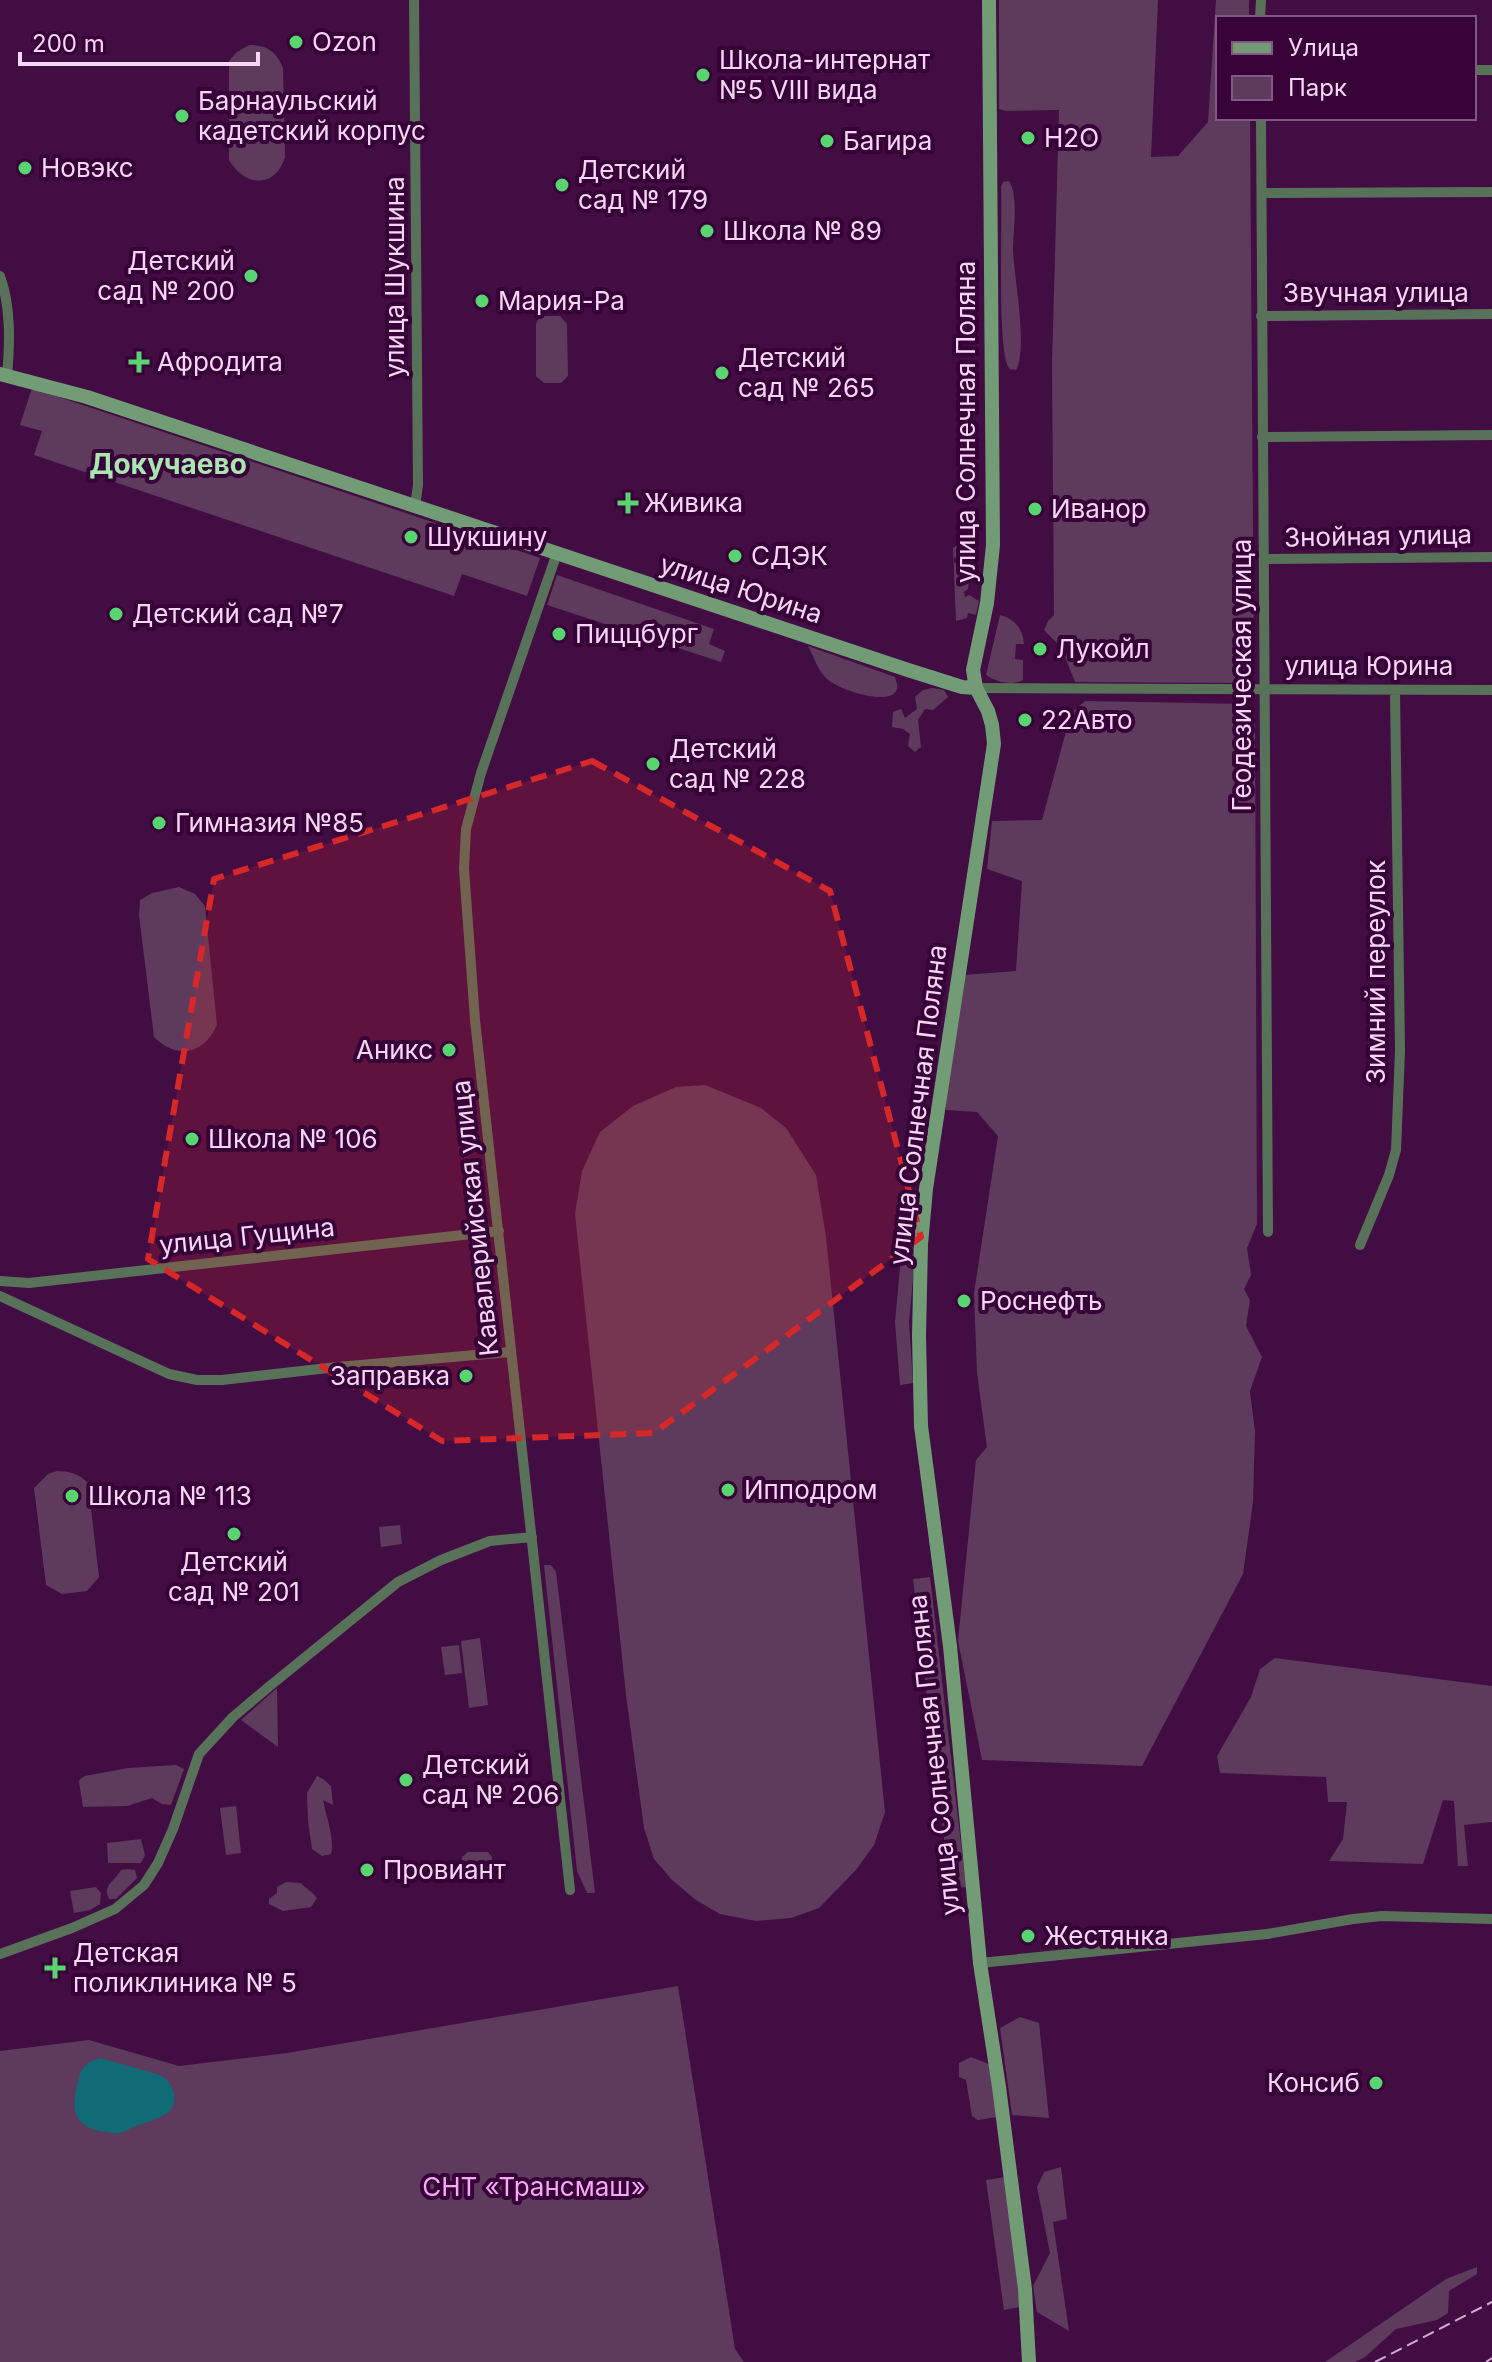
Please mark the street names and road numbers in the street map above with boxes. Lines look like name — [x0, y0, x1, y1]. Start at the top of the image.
street label: улица Шукшина — [379, 176, 410, 378]
street label: улица Солнечная Поляна — [950, 261, 981, 583]
street label: Звучная улица — [1283, 277, 1469, 308]
street label: Знойная улица — [1284, 518, 1472, 553]
street label: Геодезическая улица — [1226, 539, 1257, 811]
street label: улица Юрина — [656, 548, 826, 629]
street label: улица Юрина — [1285, 650, 1453, 681]
street label: Зимний переулок — [1360, 860, 1391, 1084]
street label: улица Солнечная Поляна — [882, 943, 953, 1267]
street label: Кавалерийская улица — [445, 1079, 504, 1358]
street label: улица Гущина — [158, 1211, 336, 1260]
street label: улица Солнечная Поляна — [901, 1593, 966, 1917]

